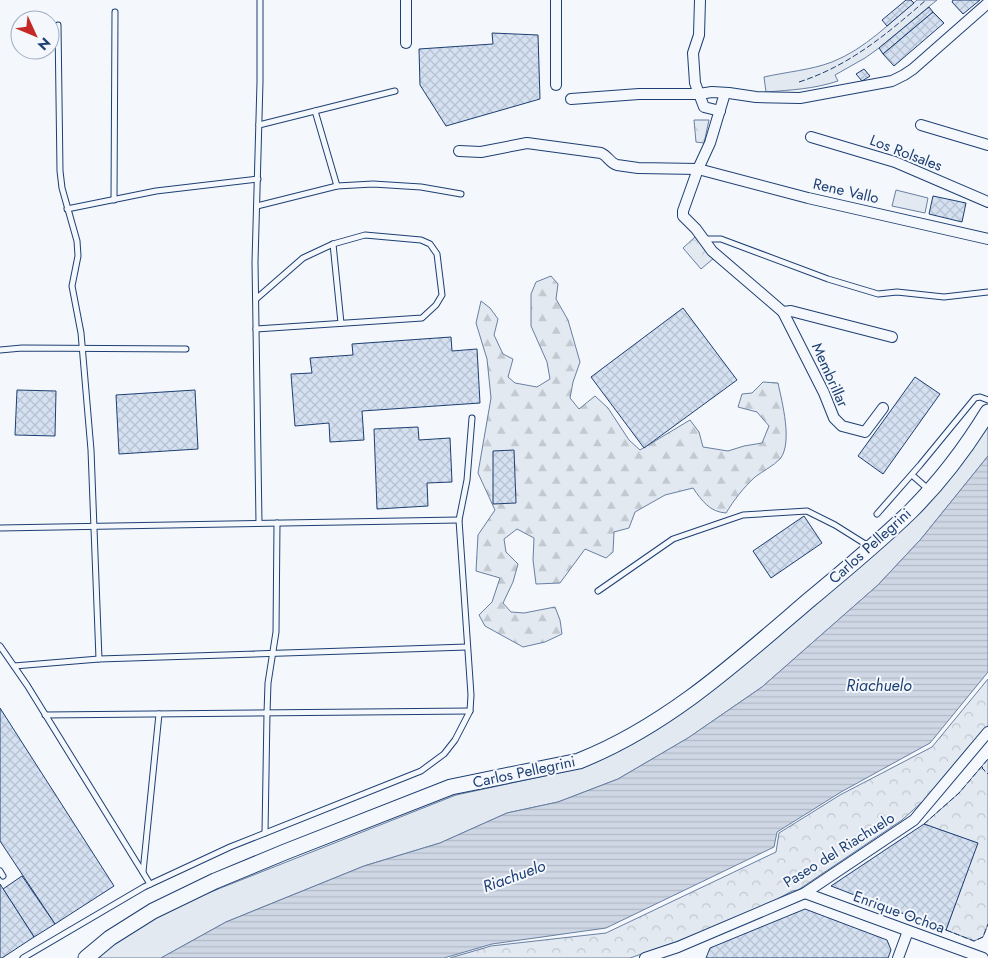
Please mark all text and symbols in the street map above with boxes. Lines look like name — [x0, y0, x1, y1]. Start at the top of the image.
north arrow — [10, 10, 60, 60]
text: N — [33, 33, 55, 55]
street label: Los Rolsales — [867, 129, 945, 177]
street label: Rene Vallo — [811, 173, 881, 209]
street label: Membrillar — [806, 339, 854, 412]
street label: Carlos Pellegrini — [824, 503, 916, 589]
water label: Riachuelo — [846, 674, 912, 697]
street label: Carlos Pellegrini — [471, 750, 577, 794]
street label: Paseo del Riachuelo — [779, 807, 899, 893]
water label: Riachuelo — [479, 854, 549, 898]
street label: Enrique Ochoa — [850, 885, 948, 939]

